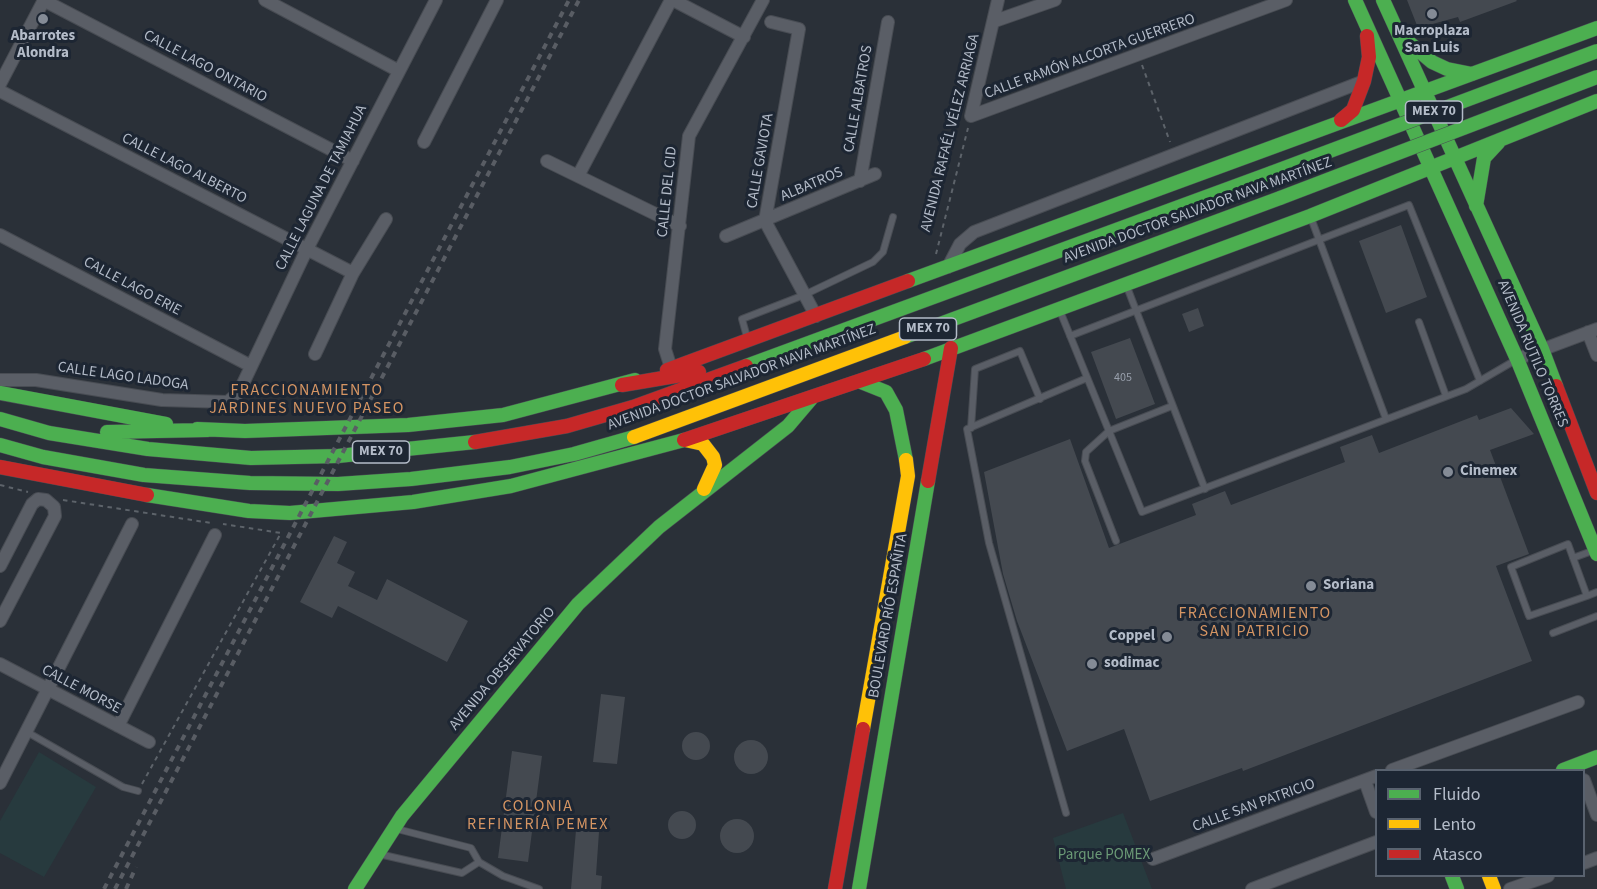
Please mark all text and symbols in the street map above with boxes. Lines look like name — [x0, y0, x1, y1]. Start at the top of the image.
marker: Macroplaza San Luis — [1425, 7, 1439, 21]
street label: CALLE RAMÓN ALCORTA GUERRERO — [982, 10, 1198, 104]
marker: Abarrotes Alondra — [36, 12, 50, 26]
place label: Macroplaza San Luis — [1394, 23, 1470, 58]
street label: CALLE LAGO ONTARIO — [140, 27, 270, 107]
place label: Abarrotes Alondra — [11, 28, 75, 63]
street label: AVENIDA RAFAÉL VÉLEZ ARRIAGA — [918, 32, 984, 234]
street label: CALLE ALBATROS — [841, 44, 877, 154]
road number: MEX 70 — [1406, 101, 1462, 123]
street label: CALLE LAGUNA DE TAMIAHUA — [272, 102, 372, 274]
street label: CALLE GAVIOTA — [744, 112, 778, 210]
street label: CALLE LAGO ALBERTO — [118, 130, 250, 208]
street label: CALLE DEL CID — [654, 146, 682, 238]
street label: AVENIDA DOCTOR SALVADOR NAVA MARTÍNEZ — [1061, 154, 1335, 268]
street label: ALBATROS — [778, 164, 846, 206]
street label: CALLE LAGO ERIE — [80, 254, 184, 320]
street label: AVENIDA RUTILO TORRES — [1493, 278, 1571, 430]
road number: MEX 70 — [900, 318, 956, 340]
street label: AVENIDA DOCTOR SALVADOR NAVA MARTÍNEZ — [605, 321, 879, 435]
street label: CALLE LAGO LADOGA — [57, 359, 189, 395]
house number: 405 — [1114, 371, 1132, 385]
district label: FRACCIONAMIENTO JARDINES NUEVO PASEO — [209, 381, 405, 419]
road number: MEX 70 — [352, 441, 410, 463]
place label: Cinemex — [1460, 463, 1517, 481]
marker: Cinemex — [1441, 465, 1455, 479]
street label: BOULEVARD RÍO ESPAÑITA — [866, 532, 912, 700]
place label: Soriana — [1323, 577, 1374, 595]
marker: Soriana — [1304, 579, 1318, 593]
street label: AVENIDA OBSERVATORIO — [446, 604, 560, 734]
district label: FRACCIONAMIENTO SAN PATRICIO — [1178, 604, 1332, 642]
place label: Coppel — [1109, 628, 1155, 646]
marker: Coppel — [1160, 630, 1174, 644]
place label: sodimac — [1104, 655, 1159, 673]
marker: sodimac — [1085, 657, 1099, 671]
street label: CALLE MORSE — [38, 662, 124, 718]
legend — [1375, 769, 1585, 877]
street label: CALLE SAN PATRICIO — [1190, 775, 1318, 837]
text: Fluido — [1433, 782, 1480, 807]
district label: COLONIA REFINERÍA PEMEX — [467, 797, 609, 835]
text: Lento — [1433, 812, 1476, 837]
text: Atasco — [1433, 842, 1482, 867]
park label: Parque POMEX — [1058, 847, 1150, 865]

